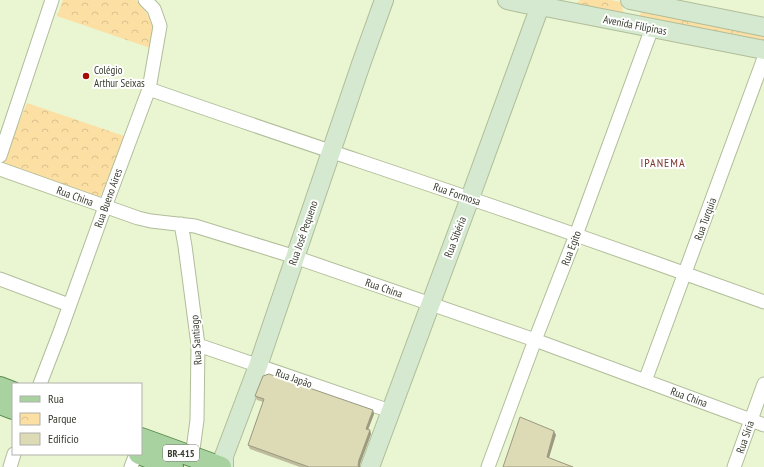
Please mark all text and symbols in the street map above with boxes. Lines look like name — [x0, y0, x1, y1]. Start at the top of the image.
street label: Avenida Filipinas — [602, 12, 668, 38]
place label: Colégio Arthur Seixas — [94, 63, 145, 90]
marker: Colégio Arthur Seixas — [81, 71, 91, 81]
district label: IPANEMA — [640, 155, 686, 170]
street label: Rua Bueno Aires — [91, 166, 125, 229]
street label: Rua Formosa — [431, 179, 483, 209]
street label: Rua China — [55, 183, 95, 209]
street label: Rua Turquia — [691, 196, 719, 242]
street label: Rua José Pequeno — [285, 199, 321, 267]
street label: Rua Sibéria — [441, 214, 469, 260]
street label: Rua Egito — [558, 228, 584, 267]
street label: Rua China — [364, 275, 404, 301]
street label: Rua Santiago — [187, 314, 205, 365]
street label: Rua Japão — [274, 365, 314, 391]
legend — [12, 383, 142, 455]
street label: Rua China — [669, 384, 709, 410]
text: Rua — [48, 391, 64, 406]
text: Parque — [48, 411, 77, 426]
street label: Rua Síria — [733, 419, 757, 455]
text: Edifício — [48, 431, 79, 446]
road number: BR-415 — [163, 445, 199, 461]

